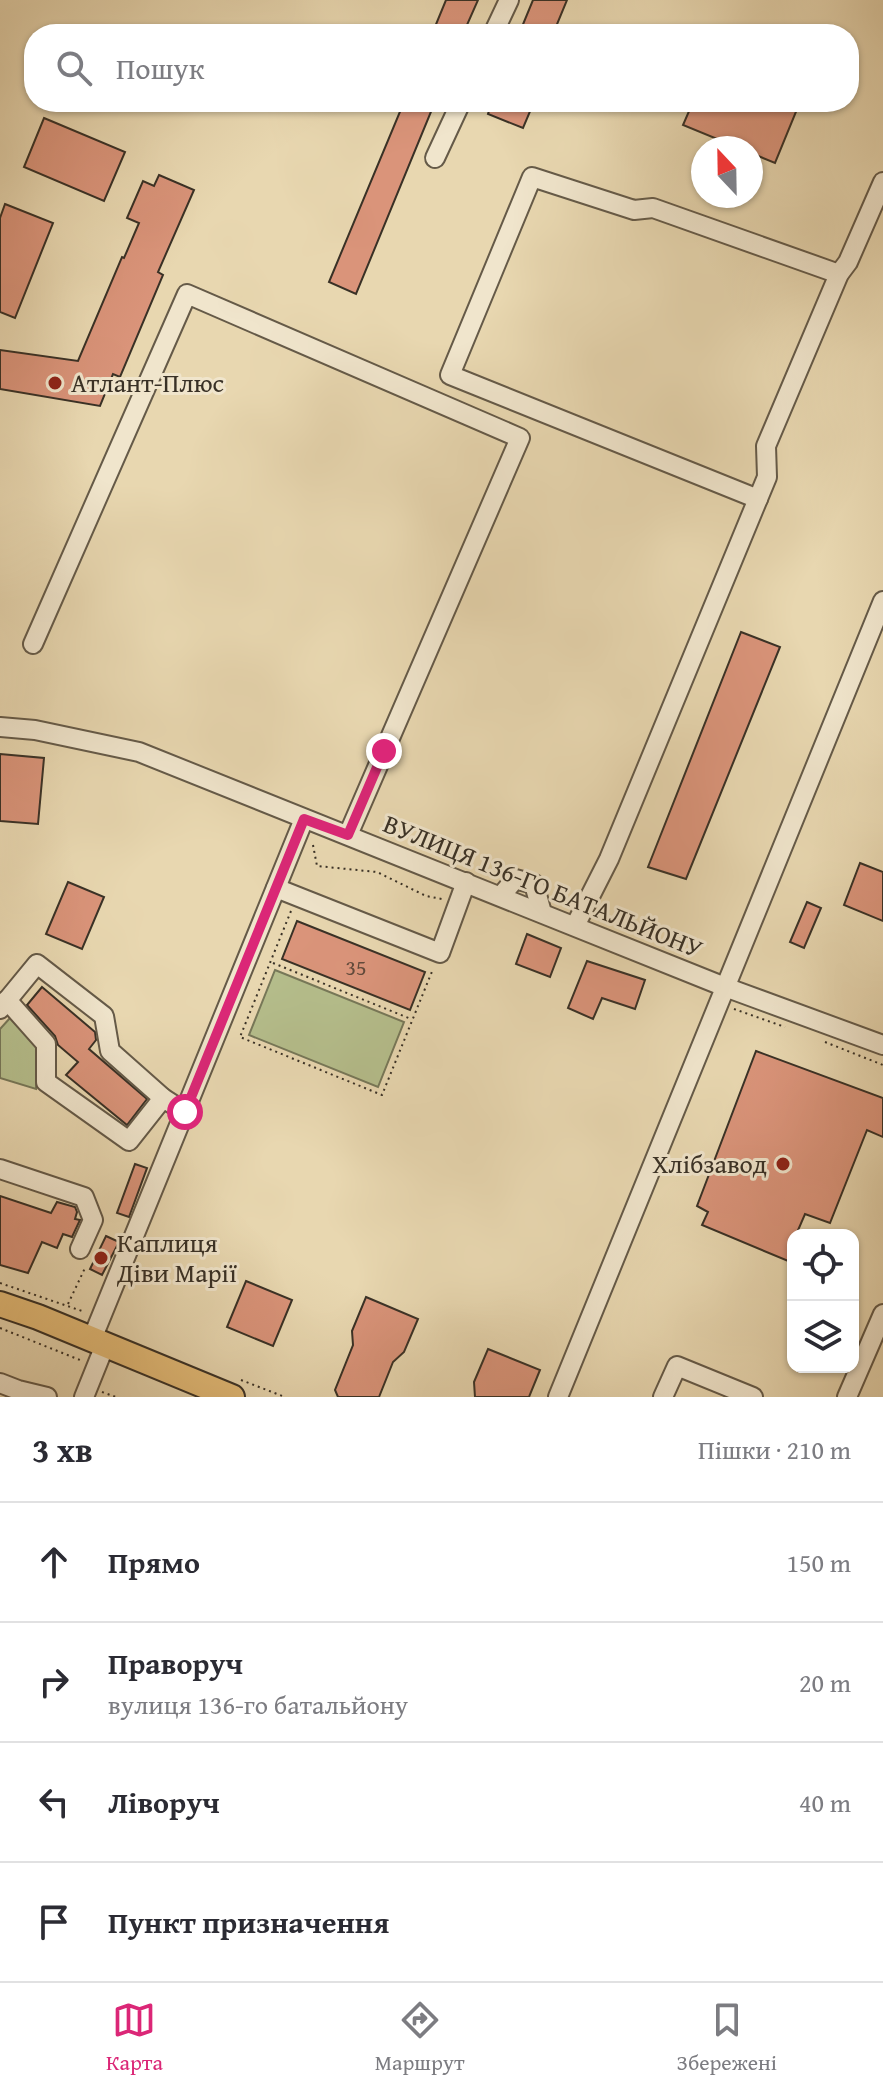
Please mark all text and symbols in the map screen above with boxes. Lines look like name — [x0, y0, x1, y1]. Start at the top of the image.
search box — [24, 24, 859, 112]
icon: search — [52, 46, 96, 90]
text: Пошук — [116, 46, 204, 90]
north arrow — [691, 136, 763, 208]
place label: Атлант-Плюс — [71, 363, 224, 402]
marker: Атлант-Плюс — [46, 374, 64, 392]
route end — [366, 733, 402, 769]
street label: ВУЛИЦЯ 136-ГО БАТАЛЬЙОНУ — [378, 804, 709, 968]
house number: 35 — [345, 951, 367, 983]
route start — [167, 1094, 203, 1130]
place label: Хлібзавод — [652, 1144, 767, 1183]
marker: Хлібзавод — [774, 1155, 792, 1173]
place label: Каплиця Діви Марії — [116, 1223, 237, 1292]
map controls — [787, 1229, 859, 1373]
button: locate — [787, 1229, 859, 1301]
marker: Каплиця Діви Марії — [92, 1249, 110, 1267]
button: layers — [787, 1301, 859, 1373]
text: 3 хв — [32, 1425, 93, 1474]
text: Пішки · 210 m — [698, 1430, 851, 1469]
icon: ahead — [32, 1540, 76, 1584]
text: Прямо — [108, 1540, 200, 1584]
text: 150 m — [786, 1543, 851, 1582]
text: Праворуч — [108, 1641, 243, 1685]
icon: right — [32, 1660, 76, 1704]
text: 20 m — [799, 1663, 851, 1702]
text: вулиця 136-го батальйону — [108, 1685, 408, 1724]
icon: left — [32, 1780, 76, 1824]
text: Ліворуч — [108, 1780, 220, 1824]
text: 40 m — [799, 1783, 851, 1822]
icon: arrive — [32, 1900, 76, 1944]
text: Пункт призначення — [108, 1900, 389, 1944]
tab: Карта — [106, 1998, 163, 2078]
tab: Маршрут — [375, 1998, 465, 2078]
tab: Збережені — [677, 1998, 777, 2078]

